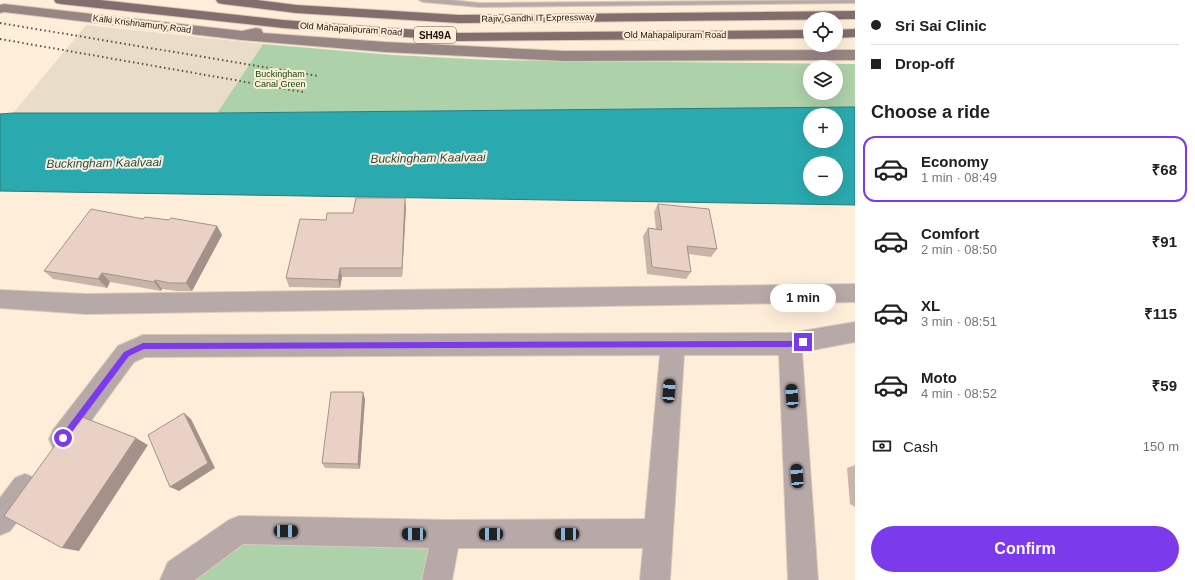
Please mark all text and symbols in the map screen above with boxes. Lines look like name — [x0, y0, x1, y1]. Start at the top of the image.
street label: Rajiv Gandhi IT Expressway — [481, 12, 595, 24]
map controls — [803, 12, 843, 196]
button: locate — [803, 12, 843, 52]
street label: Kalki Krishnamurty Road — [92, 13, 192, 35]
text: Sri Sai Clinic — [895, 17, 987, 34]
street label: Old Mahapalipuram Road — [299, 20, 403, 38]
road number: SH49A — [414, 27, 456, 43]
street label: Old Mahapalipuram Road — [624, 30, 726, 40]
text: Drop-off — [895, 55, 954, 72]
button: layers — [803, 60, 843, 100]
park label: Buckingham Canal Green — [254, 69, 306, 89]
text: Choose a ride — [871, 102, 990, 122]
button: + — [803, 108, 843, 148]
water label: Buckingham Kaalvaai — [370, 150, 486, 166]
icon: car — [873, 151, 909, 187]
text: Economy — [921, 153, 989, 170]
water label: Buckingham Kaalvaai — [46, 155, 162, 171]
button: − — [803, 156, 843, 196]
text: ₹68 — [1152, 161, 1177, 178]
text: 1 min · 08:49 — [921, 170, 997, 185]
icon: car — [873, 223, 909, 259]
text: Comfort — [921, 225, 979, 242]
text: ₹91 — [1152, 233, 1177, 250]
text: 2 min · 08:50 — [921, 242, 997, 257]
callout: 1 min — [770, 284, 836, 312]
text: 1 min — [786, 290, 820, 305]
icon: car — [873, 295, 909, 331]
text: XL — [921, 297, 940, 314]
text: ₹115 — [1144, 305, 1177, 322]
text: 3 min · 08:51 — [921, 314, 997, 329]
route end — [794, 333, 812, 351]
icon: car — [873, 367, 909, 403]
text: Moto — [921, 369, 957, 386]
text: ₹59 — [1152, 377, 1177, 394]
car — [662, 379, 676, 403]
car — [785, 384, 799, 408]
text: 4 min · 08:52 — [921, 386, 997, 401]
route start — [54, 429, 72, 447]
icon: cash — [871, 435, 893, 457]
text: Cash — [903, 438, 938, 455]
text: 150 m — [1143, 439, 1179, 454]
car — [790, 464, 804, 488]
car — [274, 525, 298, 537]
button: Confirm — [871, 526, 1179, 572]
car — [402, 528, 426, 540]
car — [479, 528, 503, 540]
car — [555, 528, 579, 540]

